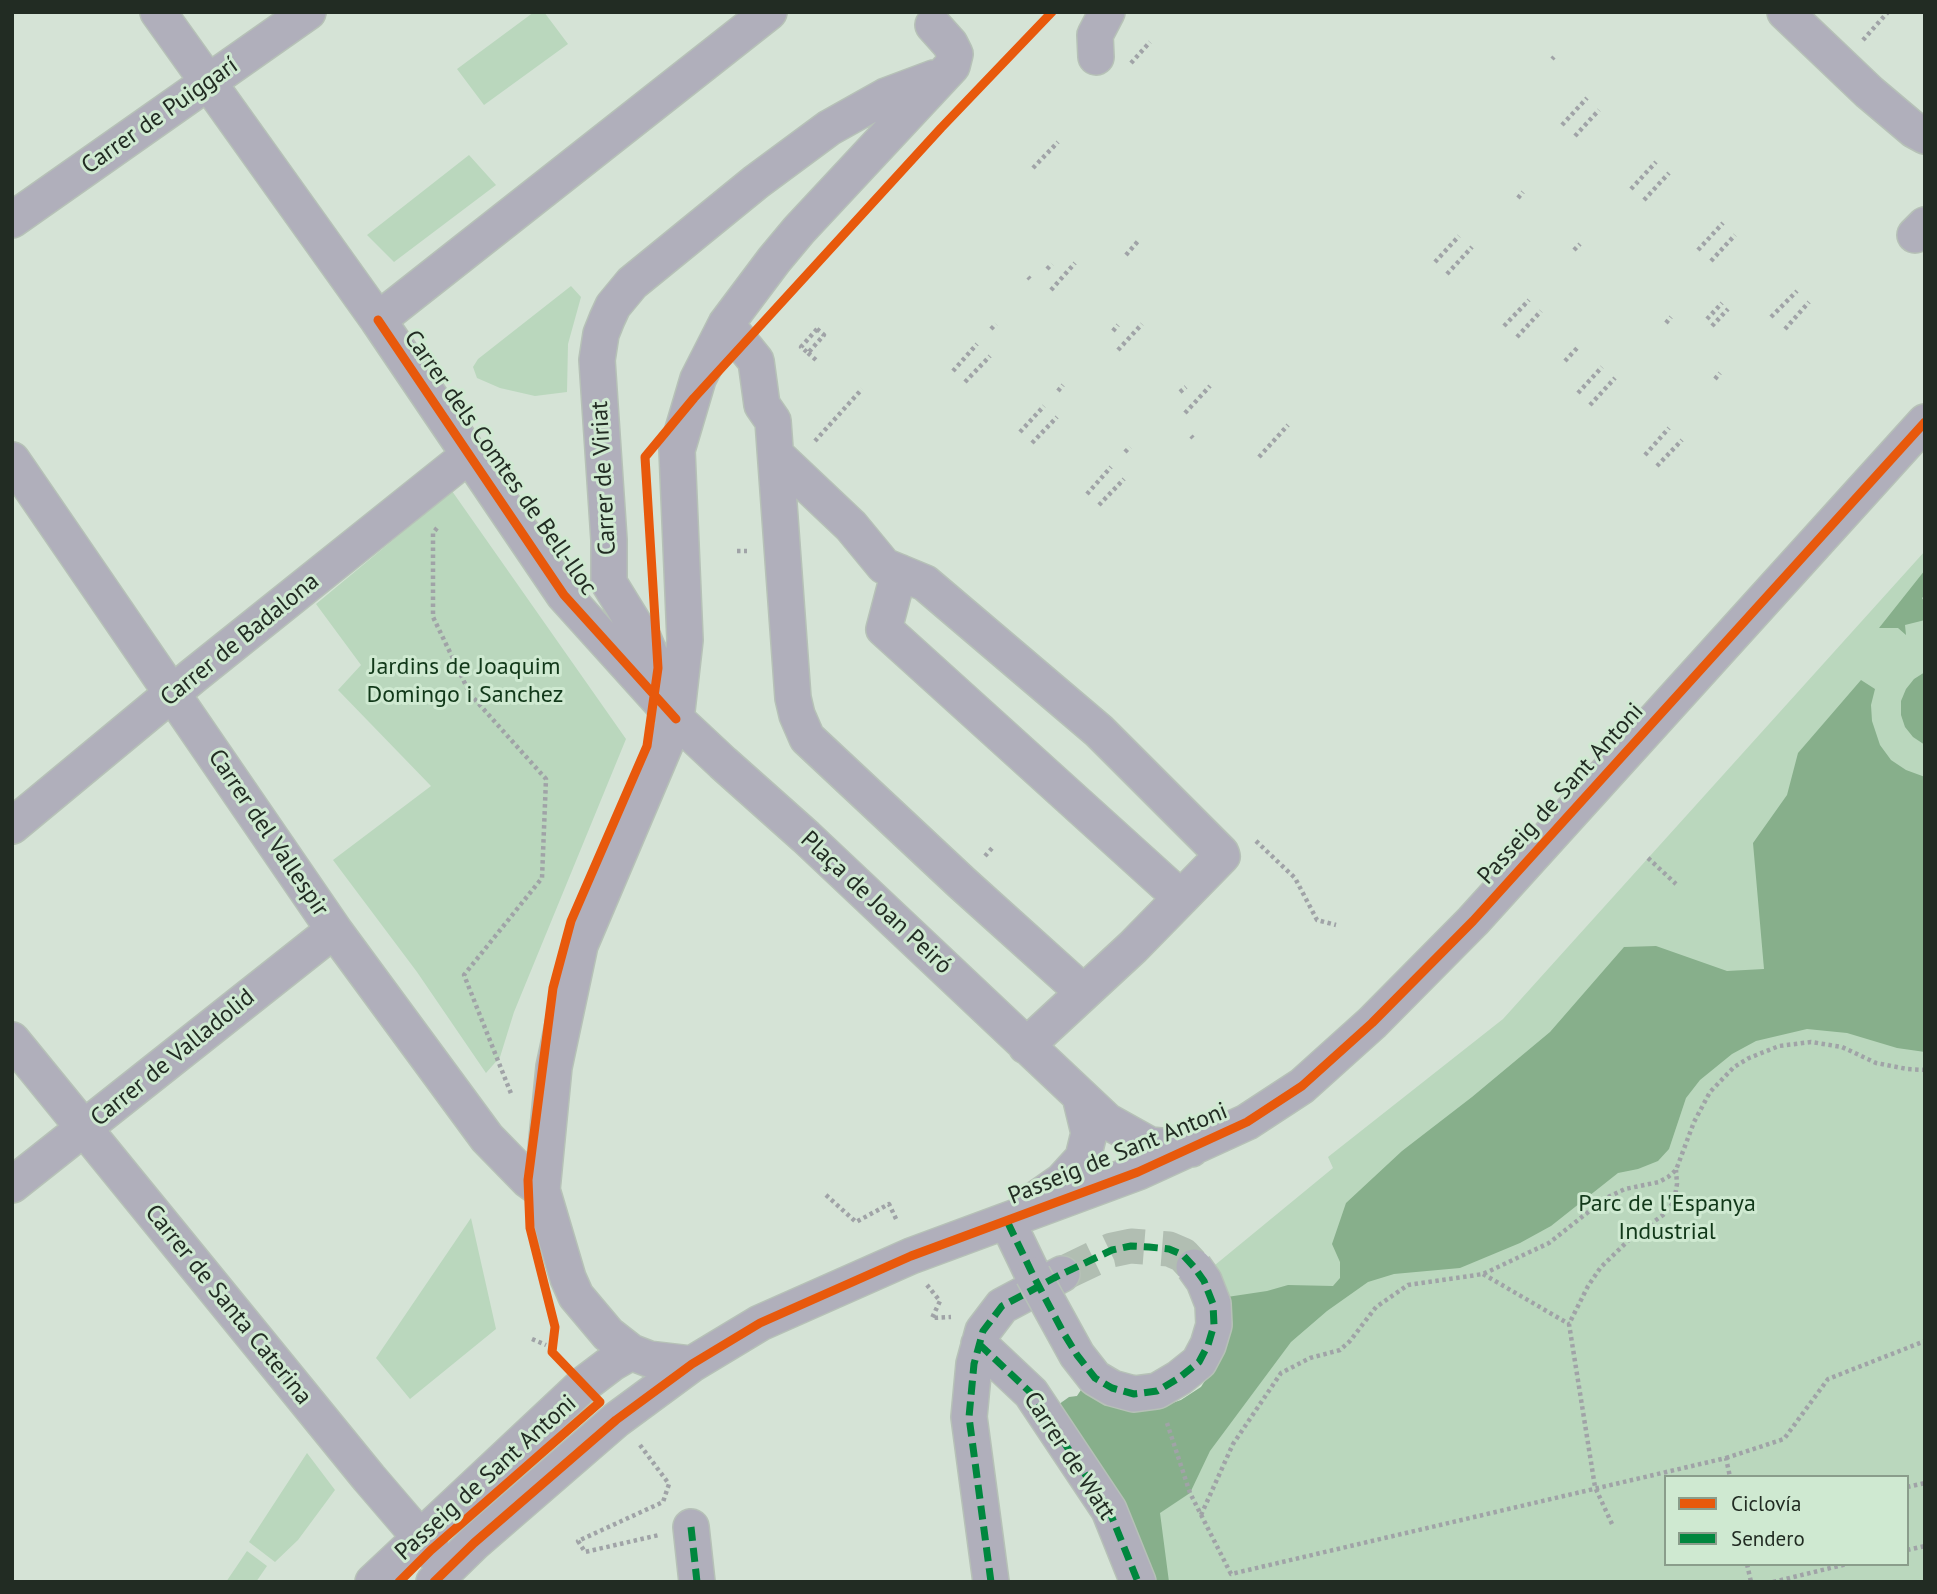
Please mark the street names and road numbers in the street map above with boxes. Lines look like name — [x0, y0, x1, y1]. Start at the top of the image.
street label: Carrer de Puiggarí — [76, 51, 244, 181]
street label: Carrer dels Comtes de Bell-lloc — [397, 325, 603, 601]
street label: Carrer de Viriat — [586, 400, 622, 556]
street label: Carrer de Badalona — [155, 567, 325, 713]
street label: Passeig de Sant Antoni — [1472, 697, 1650, 891]
street label: Carrer del Vallespir — [202, 744, 334, 922]
street label: Plaça de Joan Peiró — [794, 825, 958, 981]
street label: Carrer de Valladolid — [85, 983, 261, 1133]
street label: Passeig de Sant Antoni — [1004, 1097, 1232, 1211]
street label: Carrer de Santa Caterina — [138, 1199, 318, 1411]
street label: Carrer de Watt — [1017, 1387, 1121, 1525]
street label: Passeig de Sant Antoni — [389, 1389, 583, 1567]

